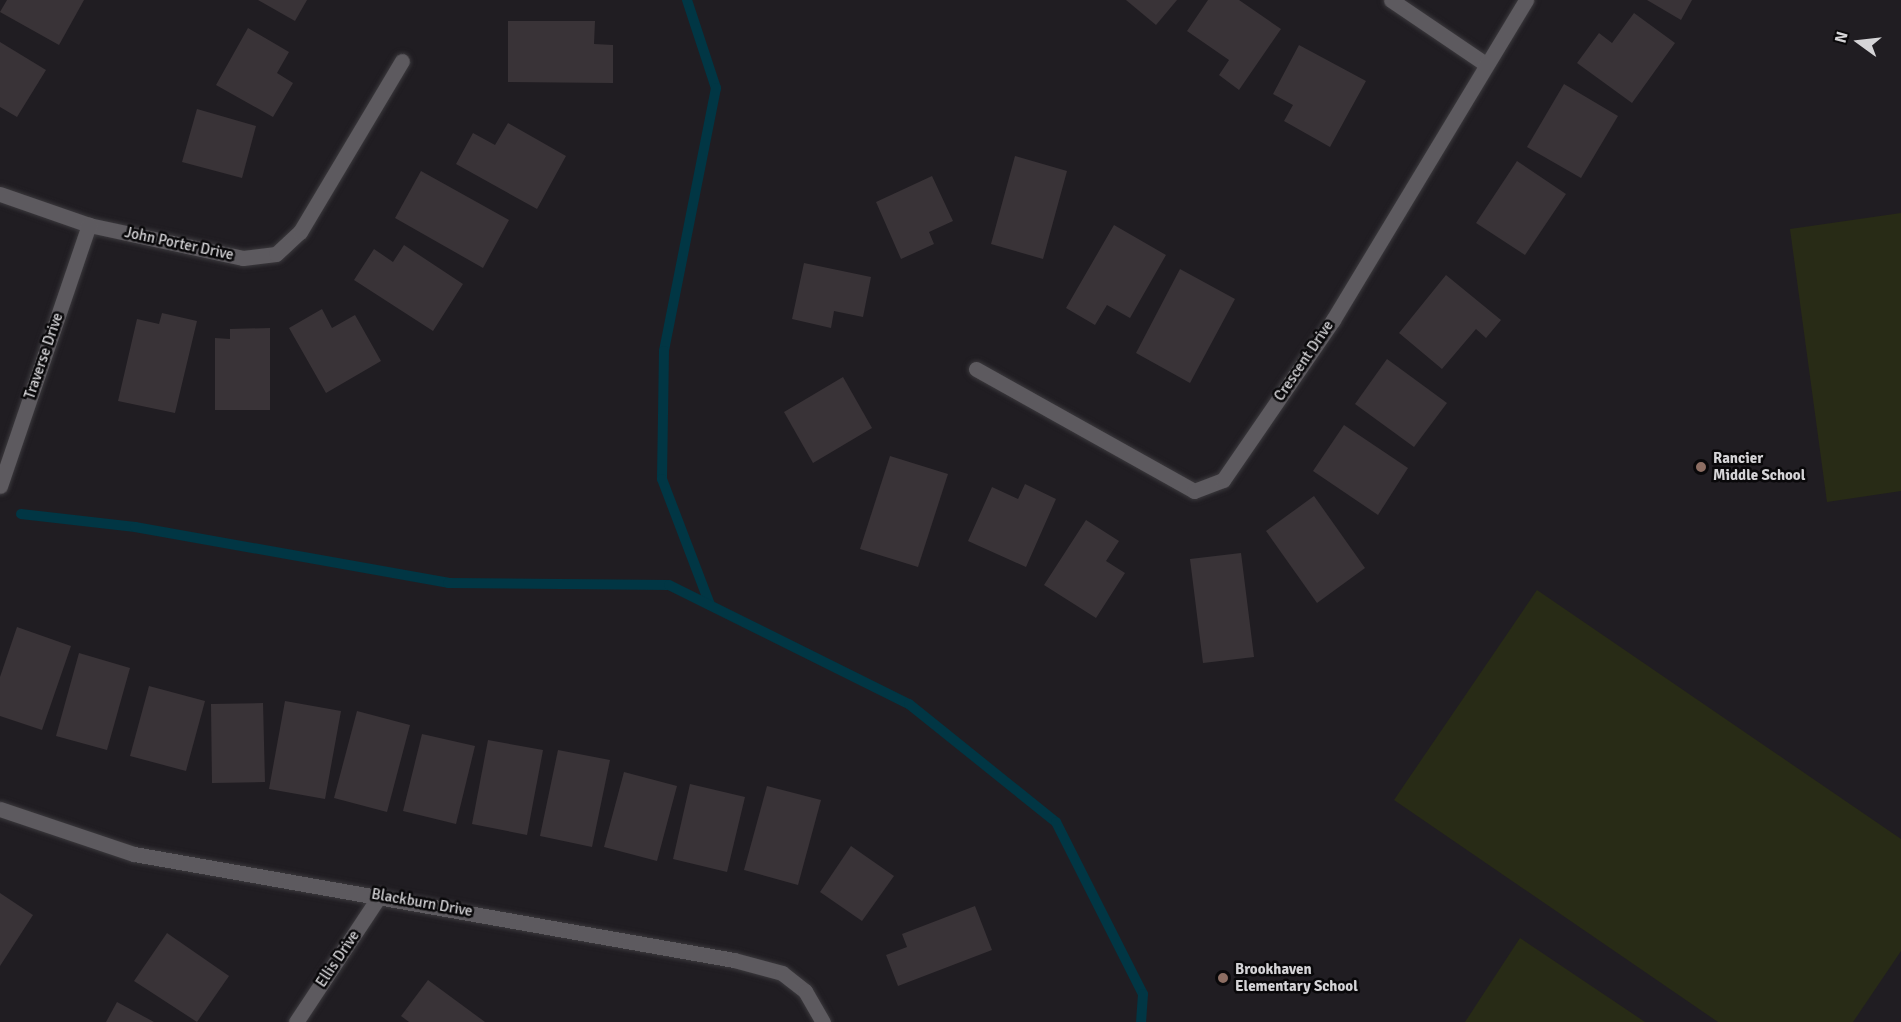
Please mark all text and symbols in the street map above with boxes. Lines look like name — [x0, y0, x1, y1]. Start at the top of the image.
north arrow — [1829, 12, 1889, 72]
text: N — [1831, 29, 1853, 45]
street label: John Porter Drive — [123, 224, 235, 264]
street label: Traverse Drive — [21, 311, 67, 401]
street label: Crescent Drive — [1270, 317, 1338, 405]
place label: Rancier Middle School — [1713, 449, 1805, 484]
marker: Rancier Middle School — [1694, 460, 1708, 474]
street label: Blackburn Drive — [370, 885, 474, 921]
street label: Ellis Drive — [312, 927, 364, 991]
place label: Brookhaven Elementary School — [1235, 960, 1358, 995]
marker: Brookhaven Elementary School — [1216, 971, 1230, 985]

